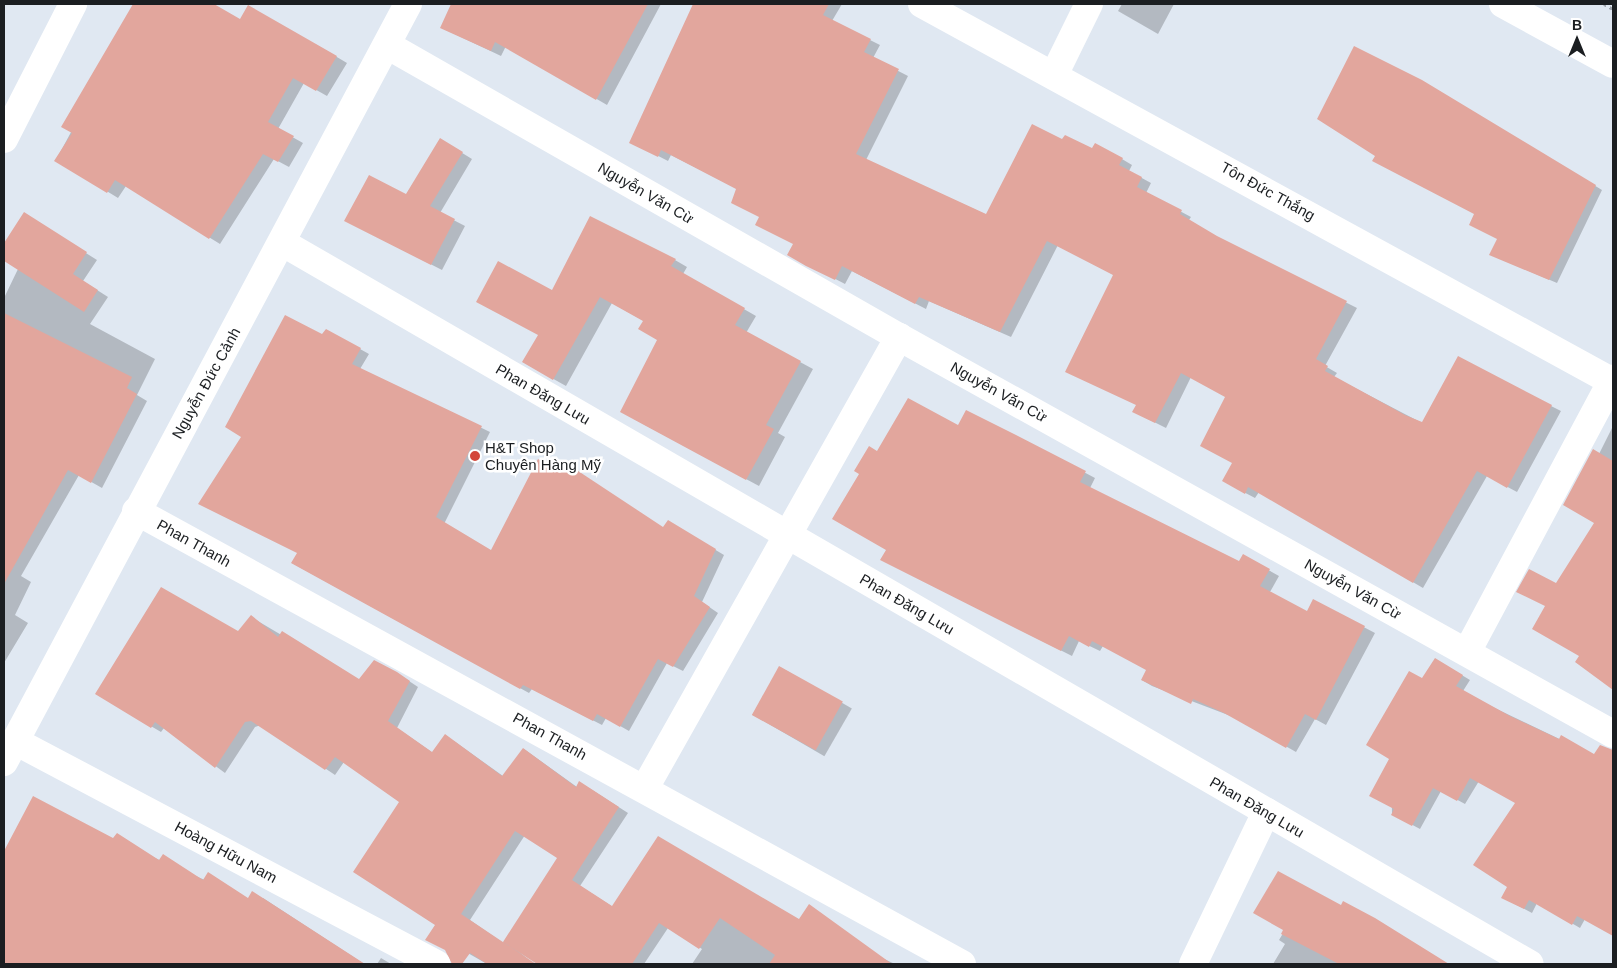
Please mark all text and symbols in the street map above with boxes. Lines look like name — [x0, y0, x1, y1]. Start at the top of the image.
north arrow — [1552, 15, 1602, 65]
text: B — [1572, 17, 1582, 33]
street label: Nguyễn Văn Cừ — [595, 158, 697, 228]
street label: Tôn Đức Thắng — [1218, 158, 1318, 224]
street label: Nguyễn Đức Cảnh — [168, 324, 244, 442]
street label: Nguyễn Văn Cừ — [948, 358, 1050, 426]
street label: Phan Đăng Lưu — [493, 360, 593, 428]
place label: H&T Shop Chuyên Hàng Mỹ — [485, 438, 601, 473]
marker: H&T Shop Chuyên Hàng Mỹ — [469, 450, 481, 462]
street label: Phan Thanh — [154, 515, 234, 571]
street label: Nguyễn Văn Cừ — [1302, 555, 1404, 623]
street label: Phan Đăng Lưu — [857, 570, 957, 638]
street label: Phan Thanh — [510, 708, 590, 764]
street label: Phan Đăng Lưu — [1207, 773, 1307, 841]
street label: Hoàng Hữu Nam — [172, 817, 280, 887]

